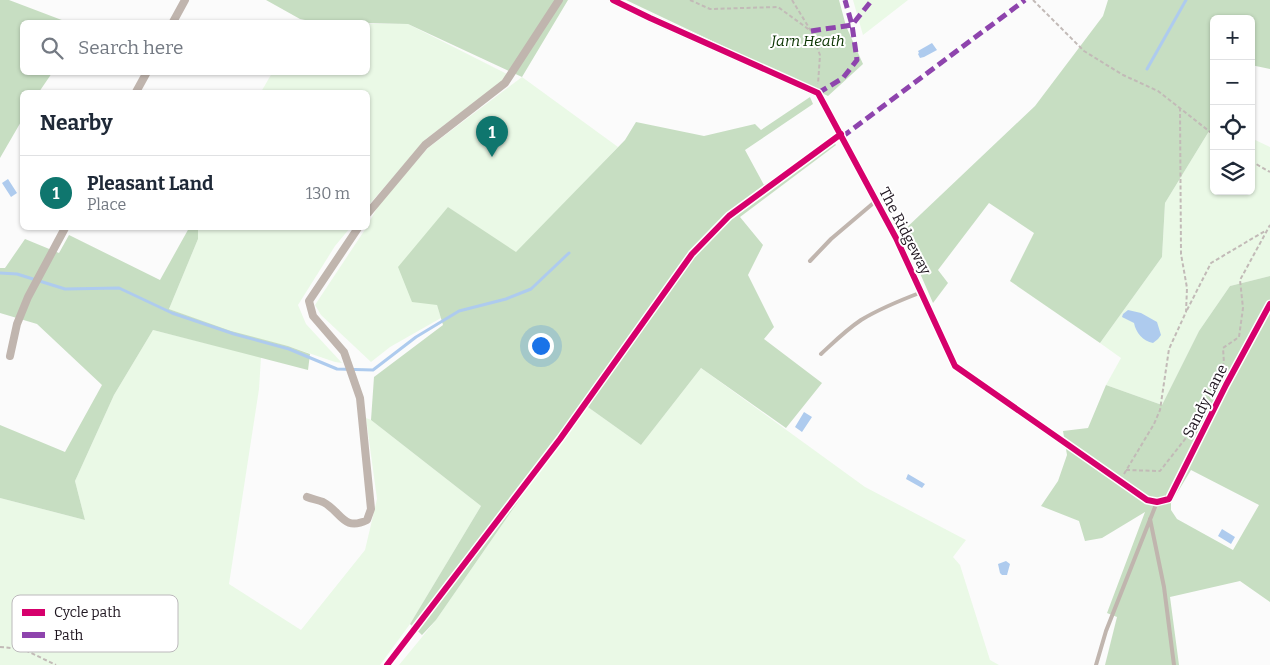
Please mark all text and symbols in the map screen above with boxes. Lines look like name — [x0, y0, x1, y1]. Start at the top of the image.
map controls — [1210, 15, 1255, 195]
button: + — [1210, 15, 1255, 60]
search box — [20, 20, 370, 75]
park label: Jarn Heath — [769, 32, 845, 50]
icon: search — [38, 34, 66, 62]
text: Search here — [78, 36, 183, 59]
button: − — [1210, 60, 1255, 105]
button: locate — [1210, 105, 1255, 150]
text: Nearby — [40, 110, 113, 136]
pin: 1 — [476, 116, 508, 157]
button: layers — [1210, 150, 1255, 195]
text: Pleasant Land — [87, 172, 213, 195]
text: 1 — [53, 184, 59, 203]
text: 130 m — [306, 184, 350, 203]
street label: The Ridgeway — [875, 184, 935, 278]
text: Place — [87, 195, 126, 214]
your location — [528, 333, 554, 359]
street label: Sandy Lane — [1179, 361, 1231, 441]
legend — [12, 595, 178, 652]
text: Cycle path — [54, 604, 121, 621]
text: Path — [54, 627, 84, 644]

